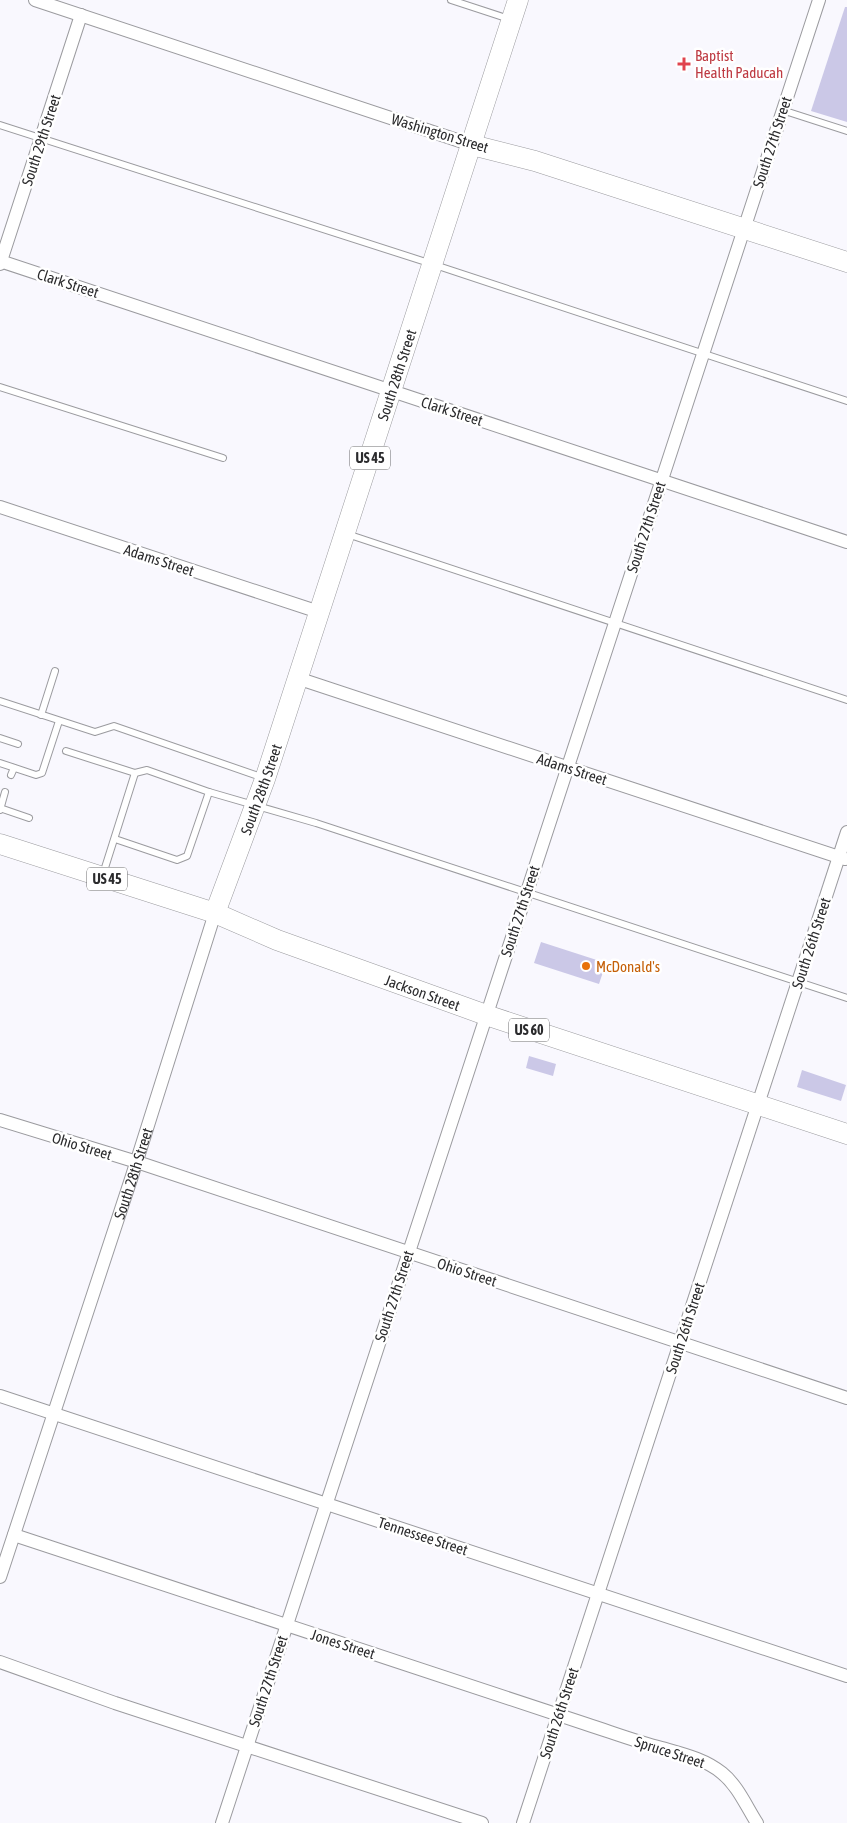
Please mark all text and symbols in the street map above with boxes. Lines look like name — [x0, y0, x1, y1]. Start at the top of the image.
place label: Baptist Health Paducah — [695, 47, 783, 81]
marker: Baptist Health Paducah — [677, 57, 691, 71]
street label: South 29th Street — [18, 92, 64, 188]
street label: South 27th Street — [749, 94, 795, 190]
street label: Washington Street — [389, 110, 491, 156]
street label: Clark Street — [35, 265, 101, 301]
street label: South 28th Street — [374, 327, 419, 423]
street label: Clark Street — [419, 393, 485, 429]
road number: US 45 — [350, 446, 390, 469]
street label: South 27th Street — [623, 479, 669, 575]
street label: Adams Street — [122, 541, 196, 579]
street label: South 28th Street — [237, 742, 284, 837]
street label: Adams Street — [535, 750, 609, 788]
street label: South 27th Street — [497, 863, 543, 959]
road number: US 45 — [87, 868, 127, 891]
street label: South 26th Street — [788, 895, 834, 991]
place label: McDonald's — [596, 958, 660, 975]
marker: McDonald's — [580, 960, 592, 972]
street label: Jackson Street — [383, 971, 462, 1013]
road number: US 60 — [509, 1018, 549, 1042]
street label: South 28th Street — [110, 1125, 155, 1221]
street label: Ohio Street — [50, 1129, 114, 1163]
street label: South 27th Street — [371, 1248, 417, 1344]
street label: Ohio Street — [435, 1254, 499, 1290]
street label: South 26th Street — [662, 1280, 708, 1376]
street label: Tennessee Street — [376, 1514, 470, 1558]
street label: Jones Street — [309, 1626, 377, 1662]
street label: South 27th Street — [245, 1633, 291, 1729]
street label: South 26th Street — [536, 1665, 582, 1761]
street label: Spruce Street — [633, 1733, 707, 1771]

